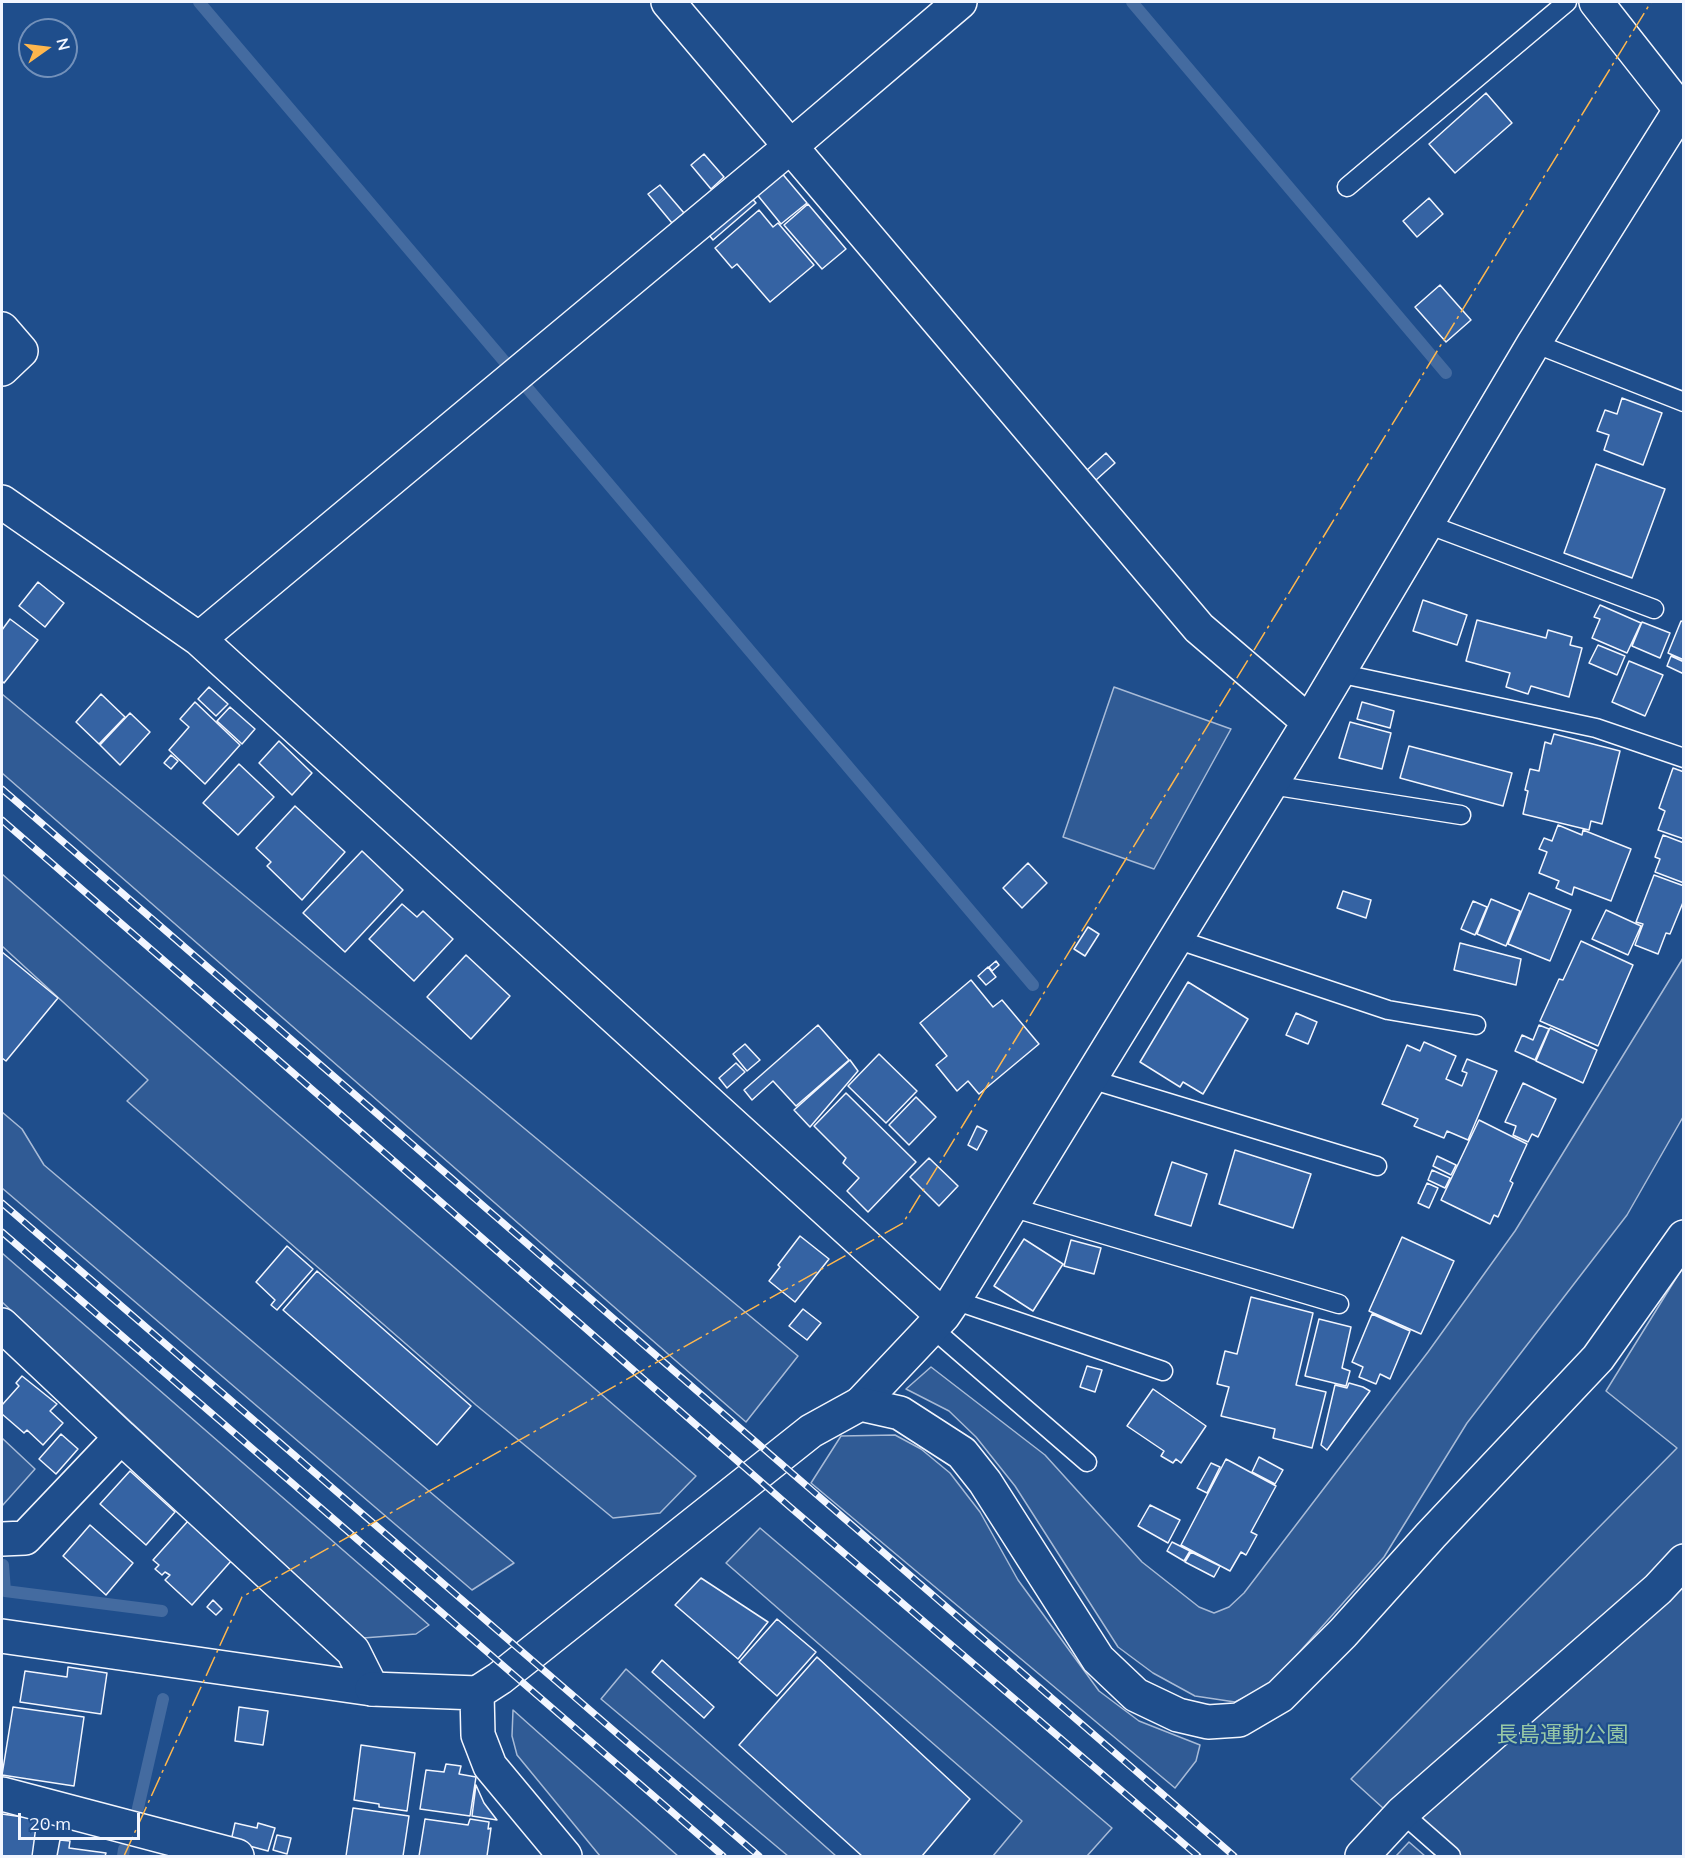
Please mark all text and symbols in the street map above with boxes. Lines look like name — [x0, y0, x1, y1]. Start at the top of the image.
north arrow — [18, 18, 78, 78]
text: N — [52, 36, 75, 52]
park label: 長島運動公園 — [1496, 1722, 1628, 1748]
scale bar — [21, 1801, 142, 1839]
text: 20 m — [29, 1812, 71, 1835]

